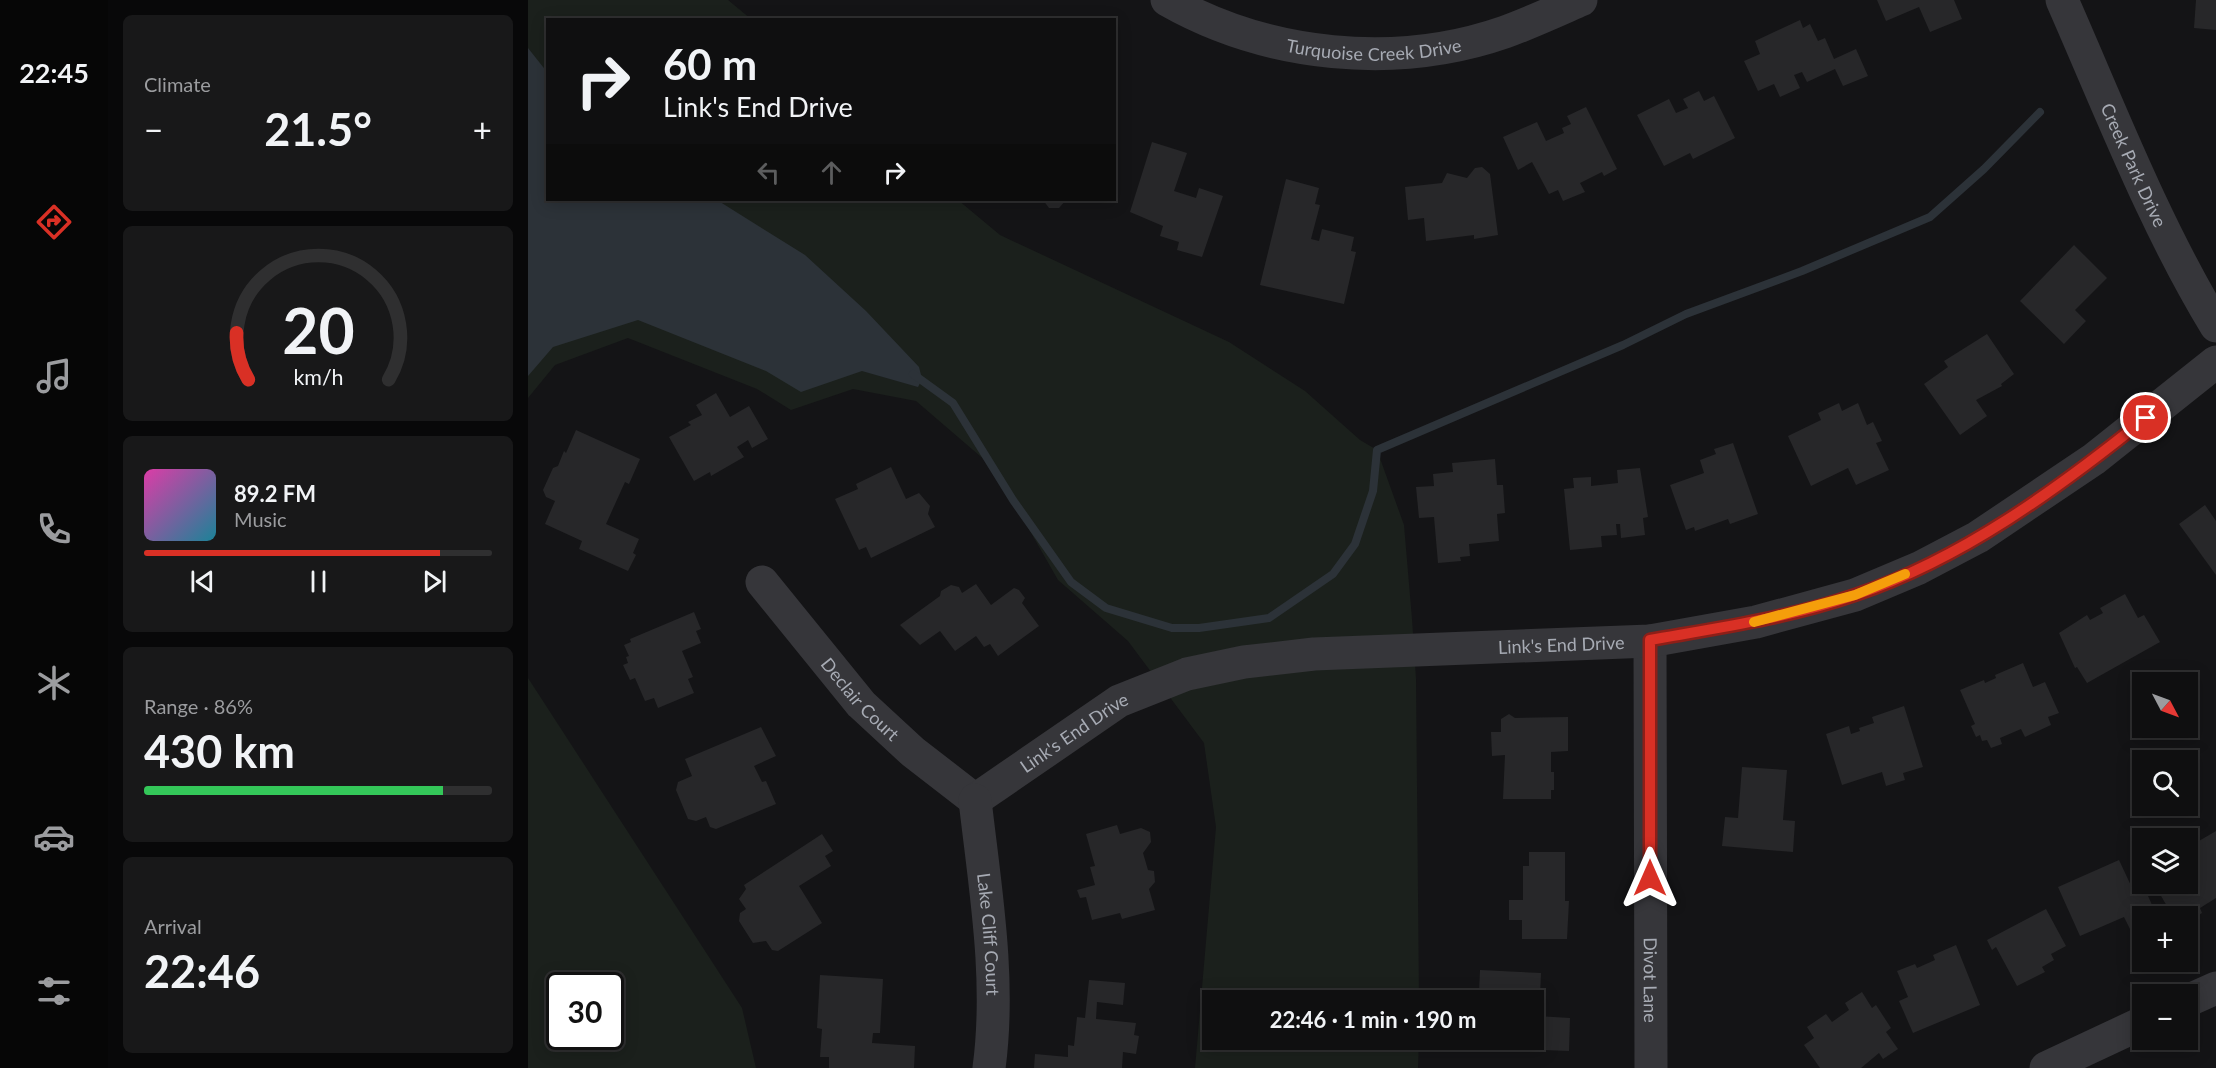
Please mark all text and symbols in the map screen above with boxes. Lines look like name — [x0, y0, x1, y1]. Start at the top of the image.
street label: Turquoise Creek Drive — [1285, 34, 1463, 65]
text: 60 m — [663, 39, 757, 89]
icon: right — [564, 42, 642, 120]
text: 22:45 — [19, 56, 89, 89]
text: Climate — [144, 72, 211, 96]
text: Link's End Drive — [663, 90, 853, 123]
street label: Creek Park Drive — [2097, 100, 2172, 231]
text: 21.5° — [264, 102, 372, 156]
text: − — [144, 109, 163, 149]
text: + — [473, 109, 492, 149]
icon: left — [752, 156, 785, 189]
icon: ahead — [815, 156, 848, 189]
icon: right — [878, 156, 911, 189]
icon: directions — [33, 201, 75, 243]
text: 20 — [282, 293, 354, 368]
icon: music — [33, 355, 75, 397]
text: km/h — [293, 365, 343, 391]
pin — [2120, 392, 2171, 443]
icon: arrive — [2129, 401, 2162, 434]
text: 89.2 FM — [234, 480, 316, 507]
text: Music — [234, 507, 287, 531]
icon: phone — [33, 508, 75, 550]
icon: previous — [186, 565, 219, 598]
icon: pause — [302, 565, 335, 598]
icon: next — [418, 565, 451, 598]
street label: Link's End Drive — [1498, 631, 1625, 658]
street label: Declair Court — [817, 653, 904, 745]
icon: climate — [33, 662, 75, 704]
north arrow — [2132, 672, 2198, 738]
map controls — [2132, 672, 2198, 1050]
street label: Link's End Drive — [1015, 688, 1131, 777]
text: Range · 86% — [144, 694, 253, 718]
text: 430 km — [144, 724, 295, 778]
button: search — [2132, 750, 2198, 816]
icon: car — [33, 816, 75, 858]
button: layers — [2132, 828, 2198, 894]
position arrow — [1618, 846, 1682, 910]
street label: Lake Cliff Court — [973, 872, 1004, 996]
button: + — [2132, 906, 2198, 972]
text: Arrival — [144, 914, 202, 938]
street label: Divot Lane — [1640, 937, 1662, 1023]
text: 22:46 — [144, 944, 260, 998]
icon: filters — [33, 970, 75, 1012]
speed limit sign: 30 — [546, 972, 624, 1050]
button: − — [2132, 984, 2198, 1050]
text: 22:46 · 1 min · 190 m — [1270, 1006, 1476, 1033]

